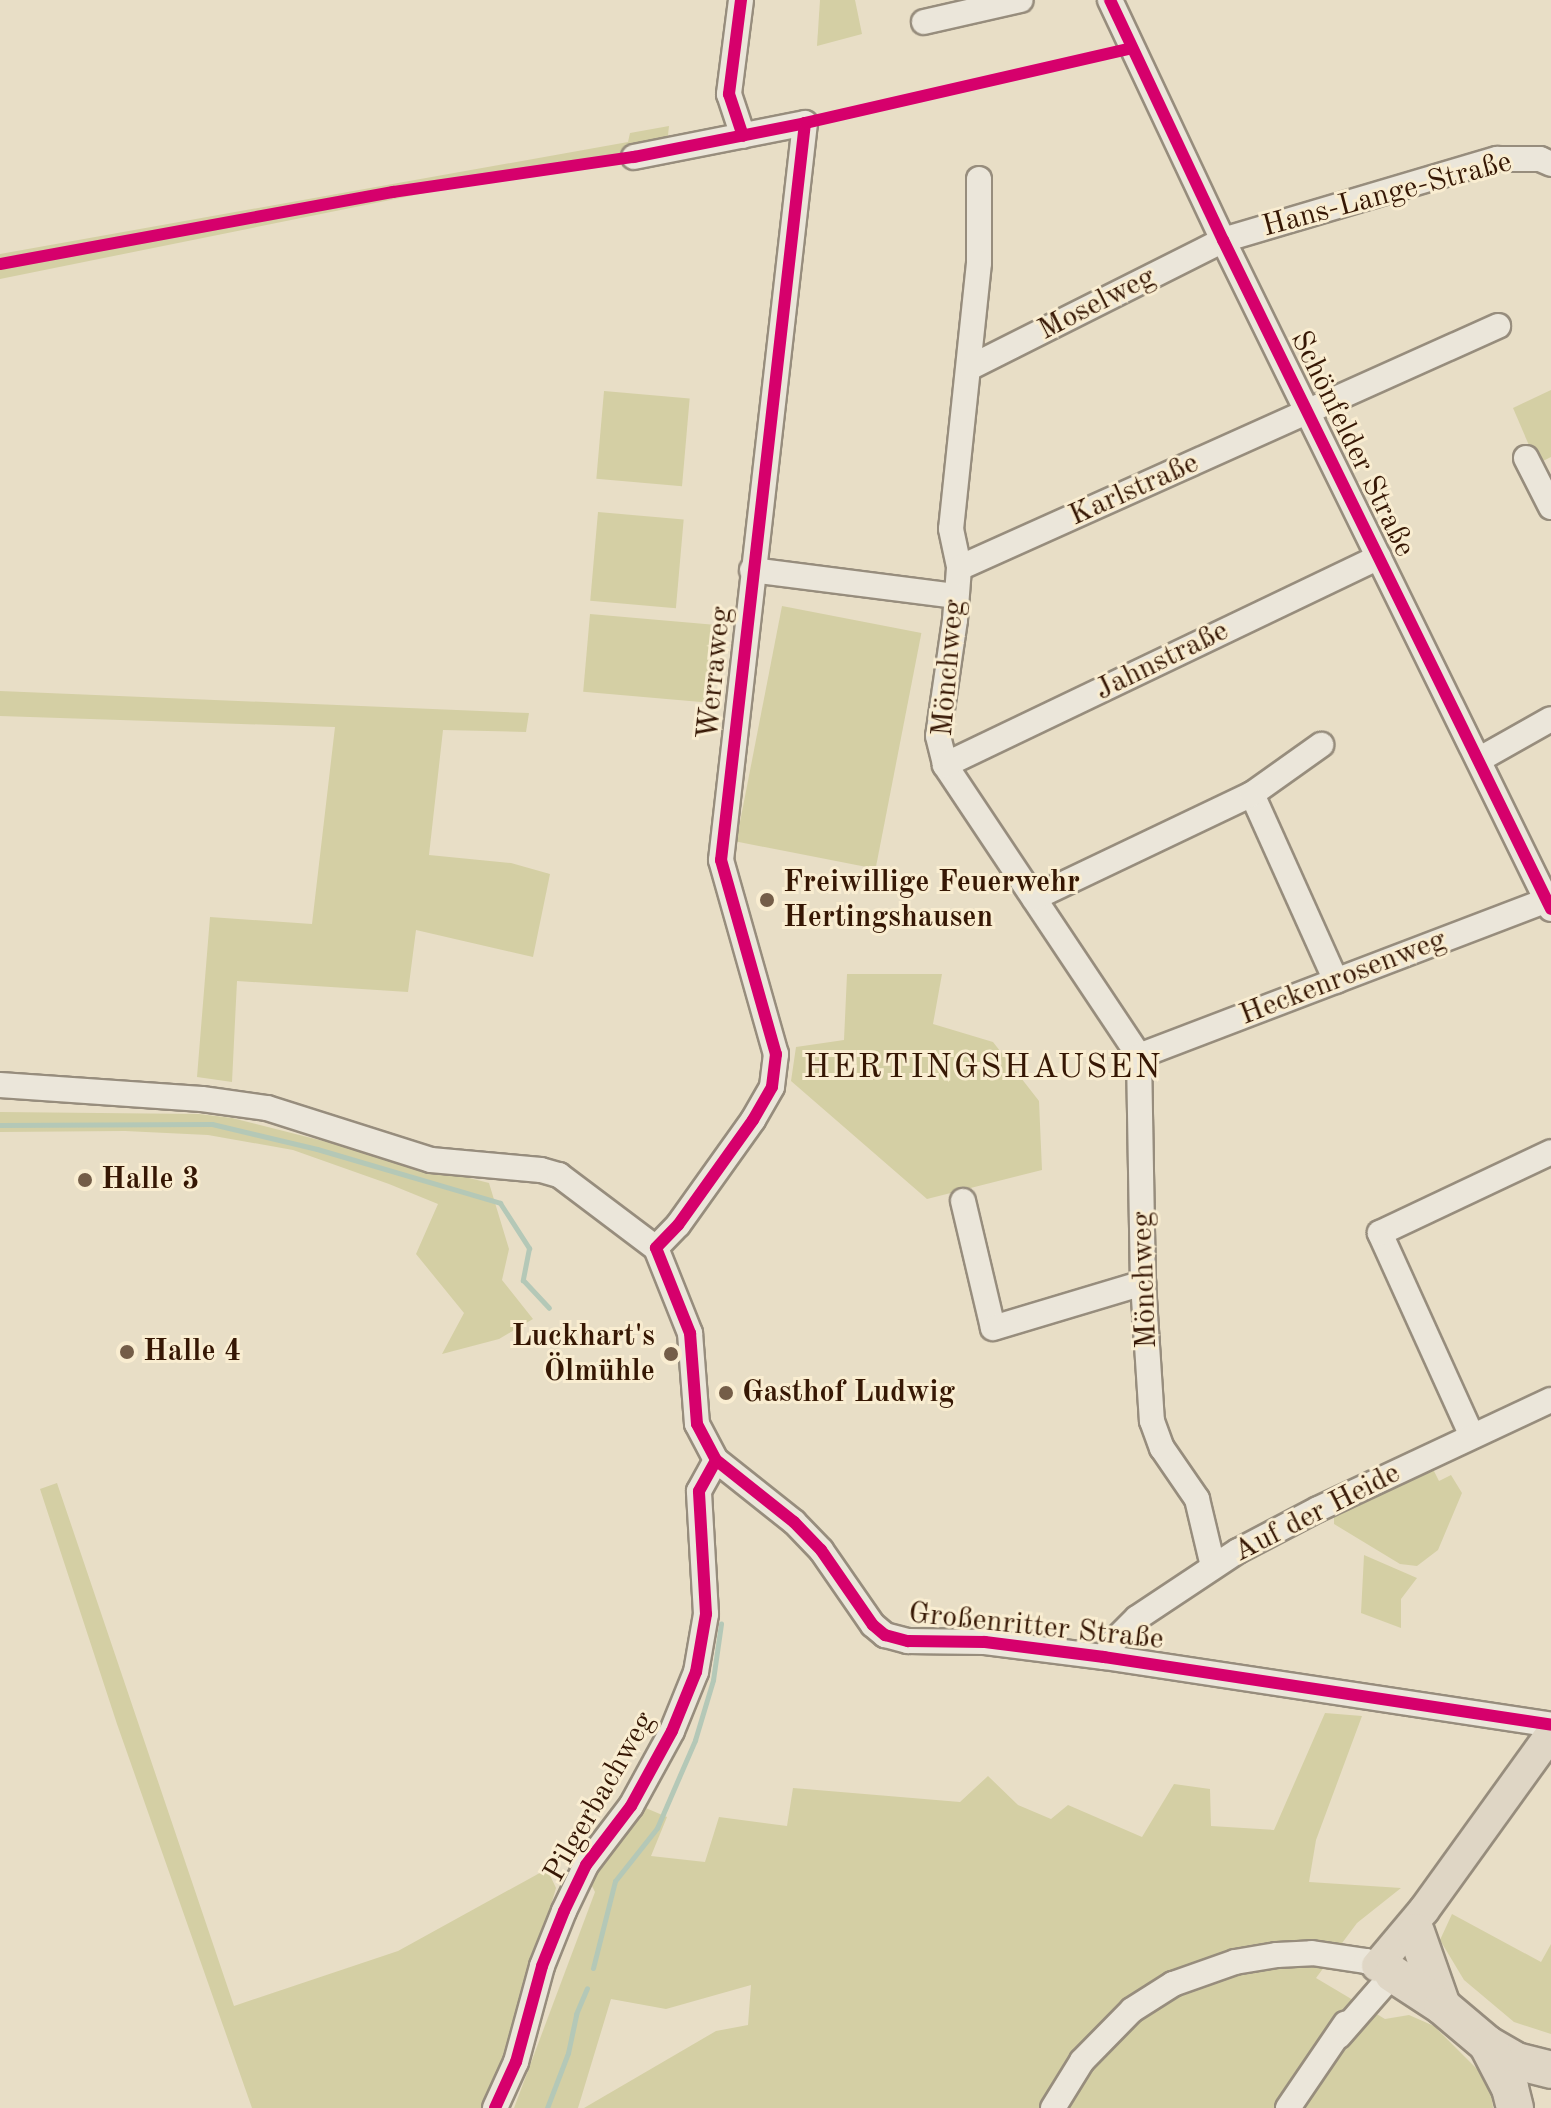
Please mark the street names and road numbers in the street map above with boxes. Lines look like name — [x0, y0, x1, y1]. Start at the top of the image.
street label: Hans-Lange-Straße — [1258, 144, 1516, 246]
street label: Moselweg — [1032, 259, 1162, 349]
street label: Schönfelder Straße — [1282, 325, 1422, 563]
street label: Karlstraße — [1064, 445, 1204, 535]
street label: Mönchweg — [925, 598, 973, 738]
street label: Werraweg — [690, 605, 740, 741]
street label: Jahnstraße — [1090, 613, 1234, 709]
street label: Heckenrosenweg — [1235, 922, 1451, 1034]
street label: Mönchweg — [1125, 1211, 1165, 1349]
street label: Auf der Heide — [1228, 1456, 1406, 1570]
street label: Großenritter Straße — [907, 1596, 1165, 1658]
street label: Pilgerbachweg — [537, 1706, 663, 1888]

